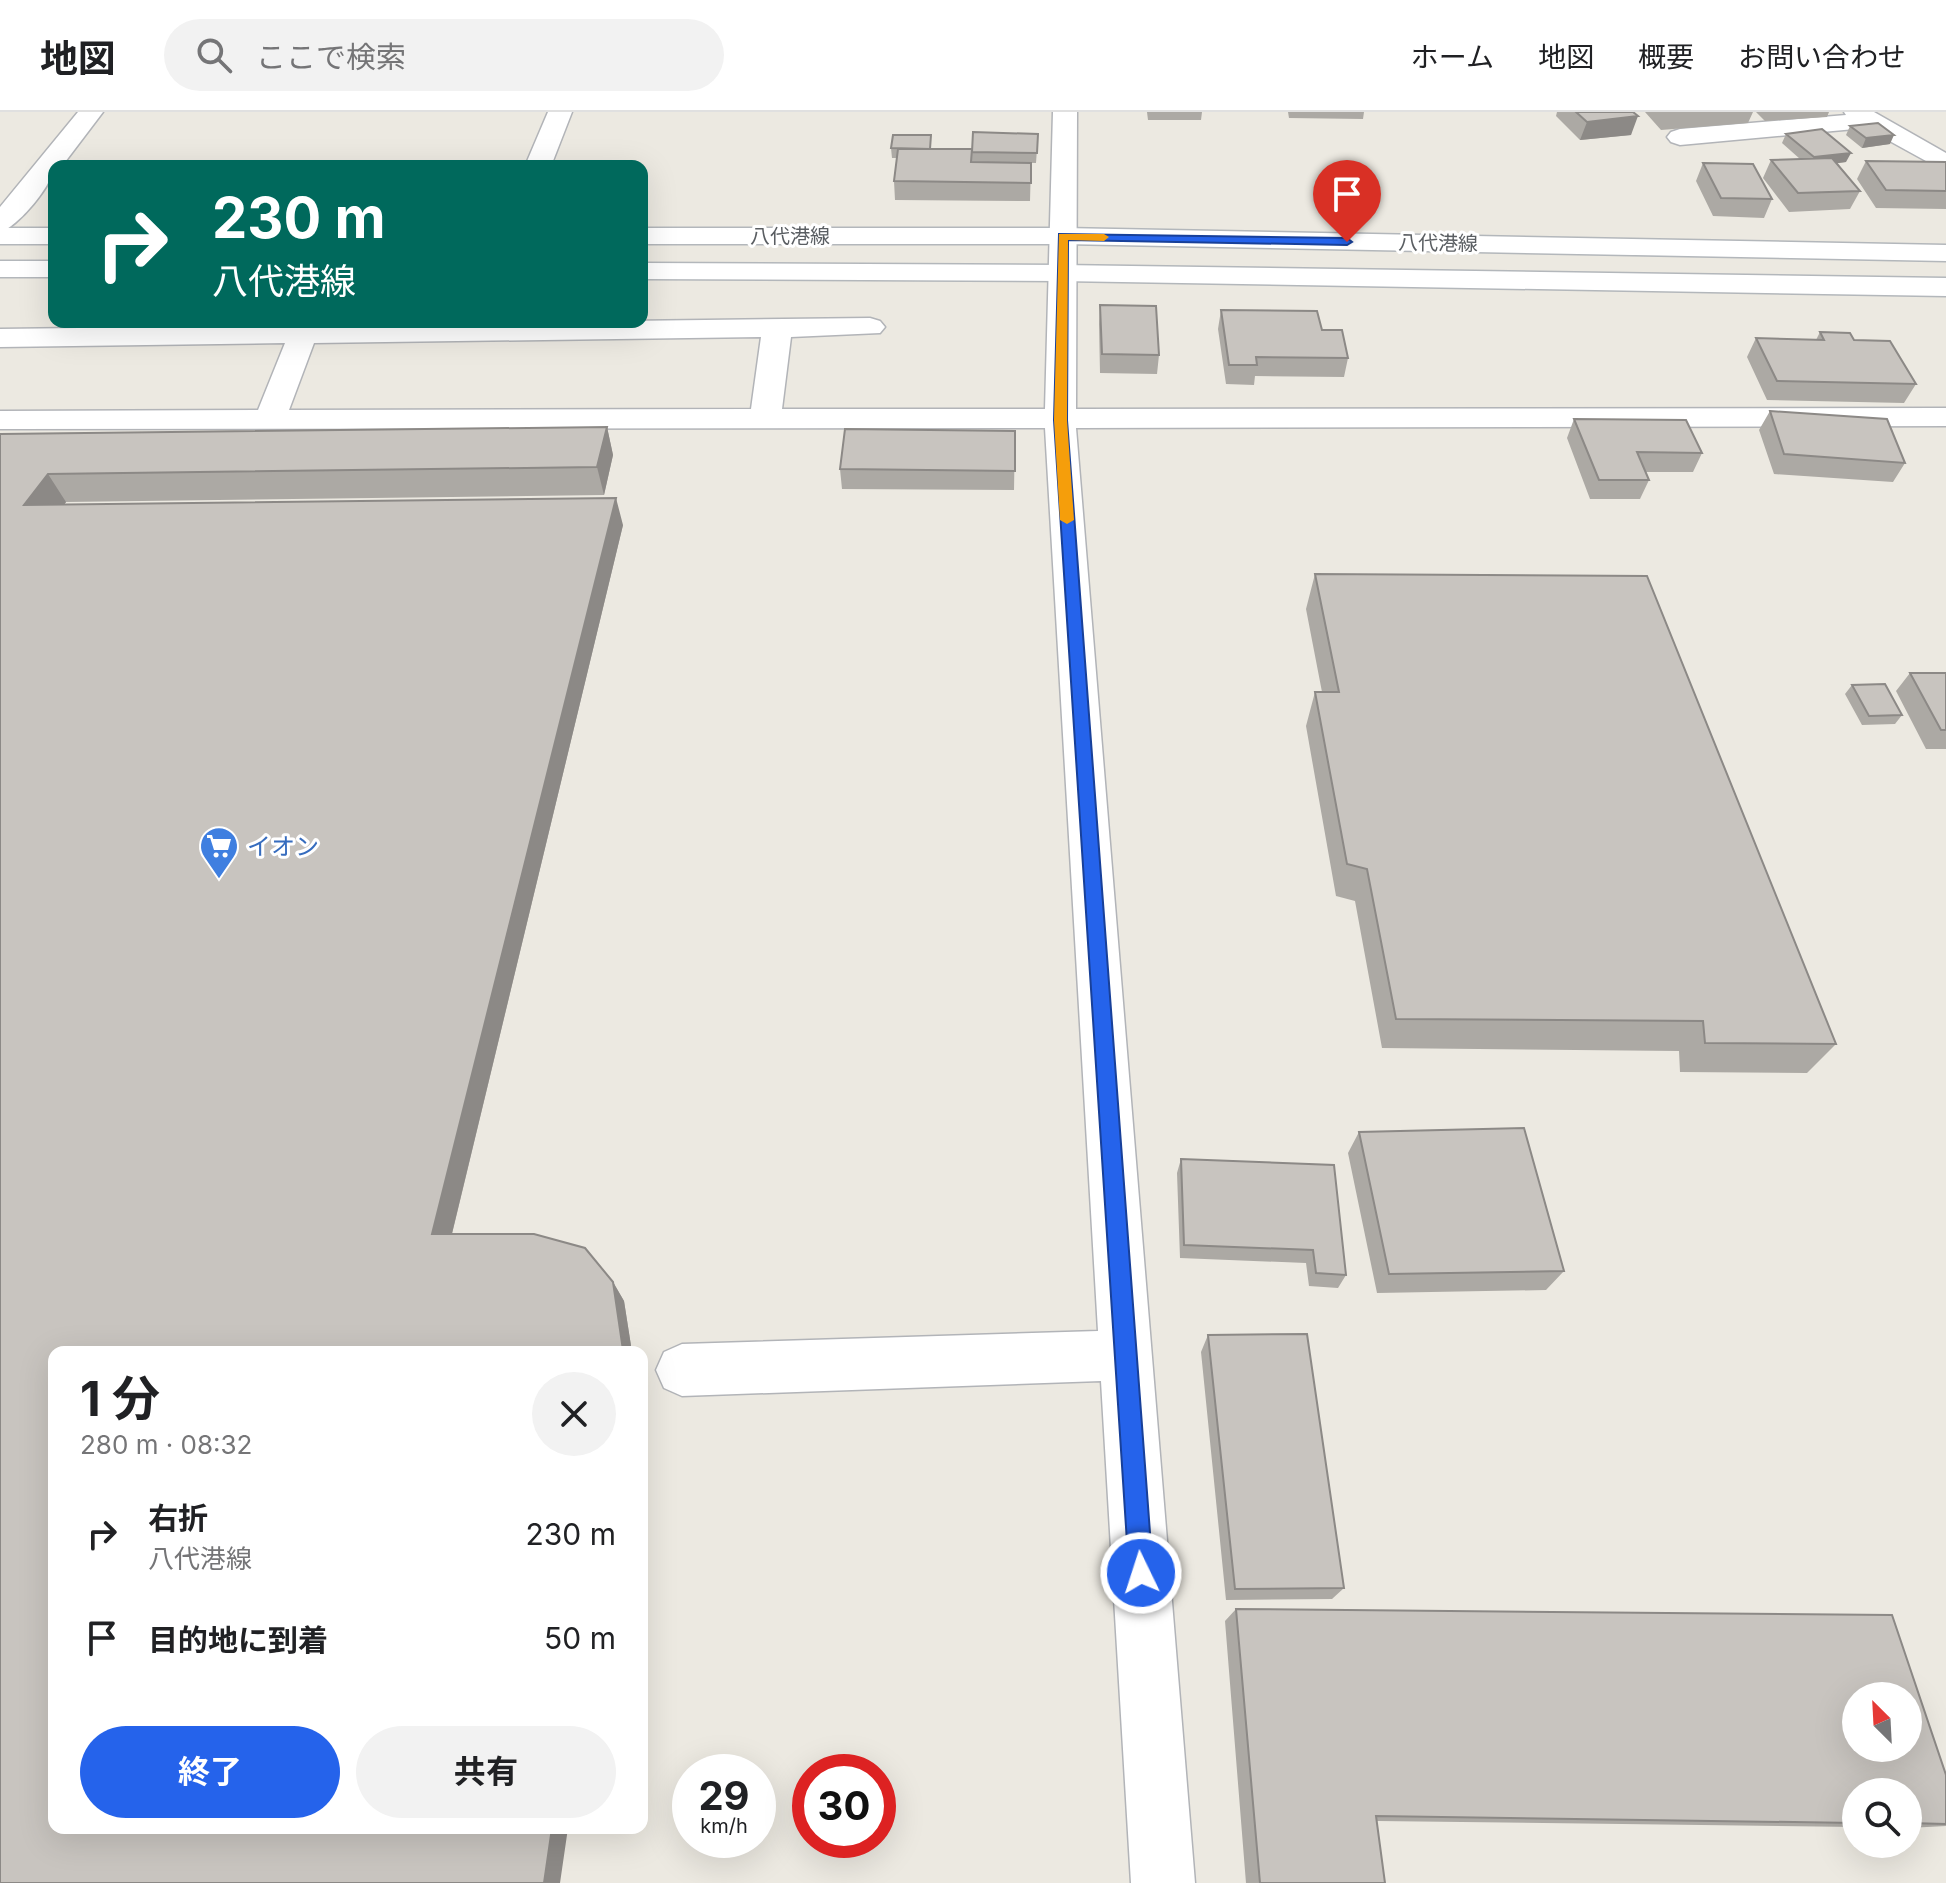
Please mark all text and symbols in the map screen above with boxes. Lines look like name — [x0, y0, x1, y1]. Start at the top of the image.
search box — [164, 19, 724, 91]
icon: search — [192, 33, 236, 77]
text: 地図 — [40, 35, 116, 81]
text: ここで検索 — [256, 39, 406, 75]
text: ホーム — [1411, 40, 1494, 74]
text: 地図 — [1538, 40, 1594, 74]
text: 概要 — [1638, 40, 1694, 74]
text: お問い合わせ — [1738, 40, 1906, 74]
pin — [1313, 160, 1381, 242]
icon: arrive — [1325, 172, 1369, 216]
text: 230 m — [212, 184, 386, 252]
icon: right — [80, 192, 184, 296]
street label: 八代港線 — [750, 224, 830, 248]
street label: 八代港線 — [1398, 230, 1478, 256]
text: 八代港線 — [212, 259, 356, 303]
supermarket icon: イオン — [198, 825, 240, 880]
place label: イオン — [247, 832, 319, 861]
text: 1 分 — [80, 1369, 160, 1428]
button: close — [532, 1372, 616, 1456]
text: 280 m · 08:32 — [80, 1429, 252, 1460]
text: 右折 — [148, 1500, 208, 1536]
icon: right — [80, 1512, 124, 1556]
text: 230 m — [526, 1516, 616, 1552]
position arrow — [1099, 1531, 1183, 1615]
text: 八代港線 — [148, 1543, 252, 1574]
icon: arrive — [80, 1616, 124, 1660]
text: 50 m — [544, 1620, 616, 1656]
text: 目的地に到着 — [148, 1622, 328, 1658]
north arrow — [1842, 1682, 1922, 1762]
map controls — [1842, 1682, 1922, 1858]
button: 終了 — [80, 1726, 340, 1818]
button: 共有 — [356, 1726, 616, 1818]
speed limit sign: 30 — [792, 1754, 896, 1858]
text: 29 — [698, 1771, 750, 1820]
button: search — [1842, 1778, 1922, 1858]
text: km/h — [700, 1814, 748, 1838]

